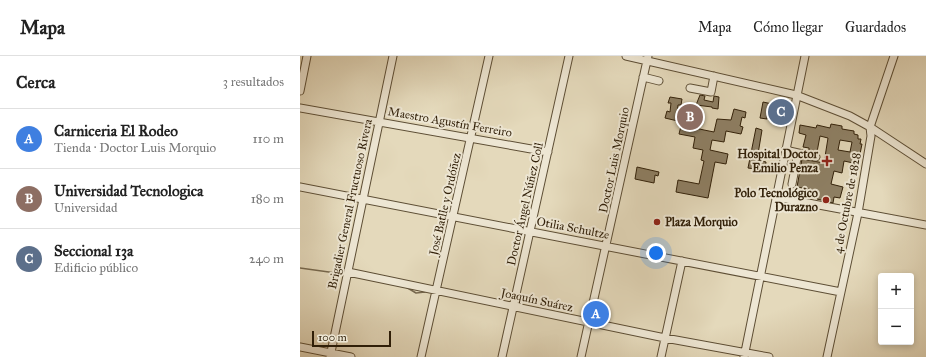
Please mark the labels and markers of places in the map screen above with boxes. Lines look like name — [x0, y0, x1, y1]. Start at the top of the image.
pin: C — [768, 97, 794, 127]
pin: B — [677, 102, 703, 132]
place label: Hospital Doctor Emilio Penza — [737, 147, 819, 175]
marker: Hospital Doctor Emilio Penza — [821, 155, 833, 167]
place label: Polo Tecnológico Durazno — [734, 186, 818, 214]
marker: Polo Tecnológico Durazno — [821, 195, 831, 205]
place label: Plaza Morquio — [665, 215, 738, 230]
marker: Plaza Morquio — [652, 217, 662, 227]
pin: A — [583, 299, 609, 329]

